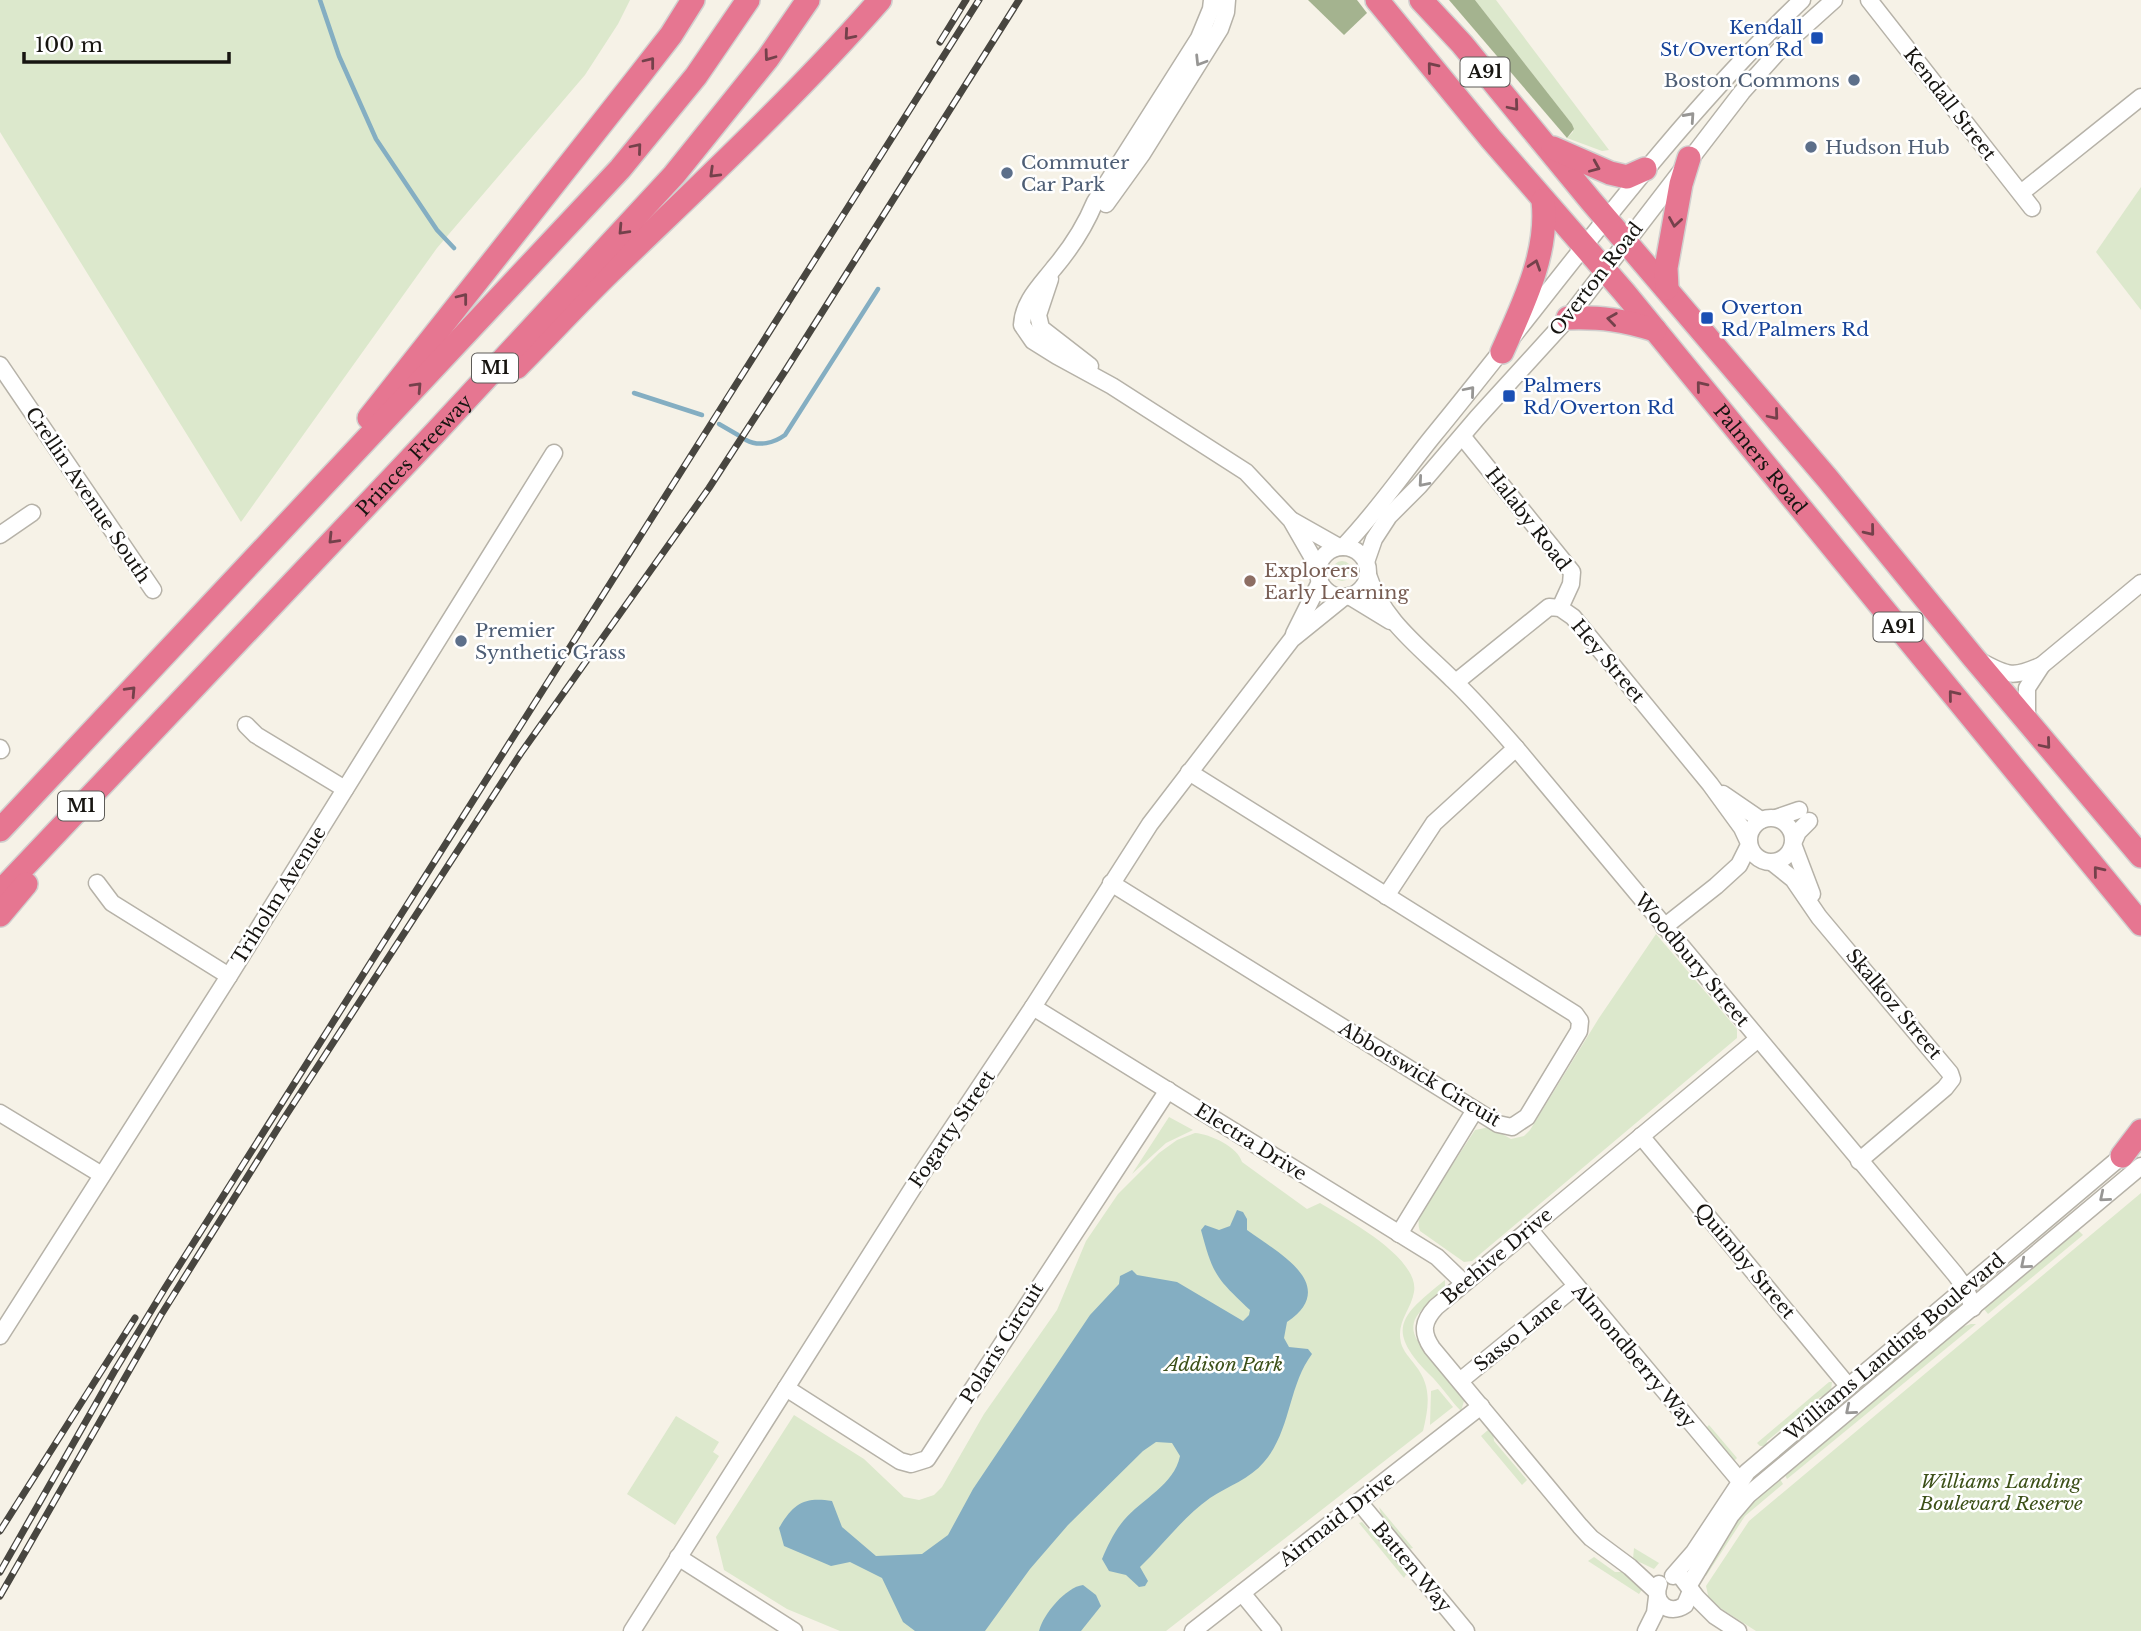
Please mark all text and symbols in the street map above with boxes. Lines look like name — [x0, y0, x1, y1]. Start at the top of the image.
place label: Kendall St/Overton Rd — [1660, 16, 1803, 61]
scale bar — [24, 21, 229, 65]
one-way arrow — [845, 27, 857, 40]
marker: Kendall St/Overton Rd — [1809, 30, 1825, 46]
text: 100 m — [35, 32, 103, 58]
street label: Kendall Street — [1899, 43, 2002, 166]
one-way arrow — [765, 48, 777, 61]
one-way arrow — [1195, 54, 1208, 67]
one-way arrow — [642, 57, 655, 70]
road number: A91 — [1460, 58, 1510, 86]
one-way arrow — [1428, 63, 1440, 76]
place label: Boston Commons — [1664, 69, 1840, 92]
marker: Boston Commons — [1846, 72, 1862, 88]
one-way arrow — [1506, 98, 1518, 111]
one-way arrow — [1681, 113, 1694, 126]
place label: Hudson Hub — [1825, 136, 1950, 159]
marker: Hudson Hub — [1803, 139, 1819, 155]
one-way arrow — [629, 143, 642, 155]
place label: Commuter Car Park — [1021, 151, 1129, 196]
one-way arrow — [1588, 158, 1600, 172]
one-way arrow — [709, 164, 722, 177]
marker: Commuter Car Park — [999, 165, 1015, 181]
one-way arrow — [1668, 216, 1683, 228]
street label: Overton Road — [1545, 217, 1648, 340]
one-way arrow — [619, 222, 632, 235]
one-way arrow — [1527, 259, 1541, 272]
one-way arrow — [455, 293, 468, 306]
place label: Overton Rd/Palmers Rd — [1721, 296, 1869, 341]
marker: Overton Rd/Palmers Rd — [1699, 310, 1715, 326]
one-way arrow — [1606, 312, 1618, 327]
road number: M1 — [472, 354, 518, 382]
place label: Palmers Rd/Overton Rd — [1523, 374, 1674, 419]
one-way arrow — [408, 382, 421, 395]
one-way arrow — [1696, 382, 1709, 394]
one-way arrow — [1462, 387, 1474, 400]
marker: Palmers Rd/Overton Rd — [1501, 388, 1517, 404]
street label: Princes Freeway — [351, 389, 477, 520]
street label: Palmers Road — [1709, 399, 1812, 518]
street label: Crellin Avenue South — [21, 403, 155, 587]
one-way arrow — [1766, 406, 1778, 419]
street label: Halaby Road — [1481, 463, 1575, 575]
one-way arrow — [1419, 474, 1431, 487]
one-way arrow — [1862, 523, 1875, 535]
one-way arrow — [329, 531, 342, 544]
place label: Explorers Early Learning — [1264, 559, 1409, 604]
marker: Explorers Early Learning — [1242, 573, 1258, 589]
road number: A91 — [1874, 612, 1923, 642]
street label: Hey Street — [1566, 615, 1650, 708]
place label: Premier Synthetic Grass — [475, 619, 626, 664]
marker: Premier Synthetic Grass — [453, 633, 469, 649]
one-way arrow — [122, 687, 135, 700]
one-way arrow — [1949, 691, 1962, 703]
one-way arrow — [2038, 736, 2051, 749]
road number: M1 — [58, 792, 104, 820]
street label: Triholm Avenue — [227, 822, 331, 968]
one-way arrow — [2093, 866, 2106, 878]
street label: Woodbury Street — [1629, 888, 1755, 1032]
street label: Skalkoz Street — [1841, 944, 1947, 1065]
street label: Abbotswick Circuit — [1334, 1016, 1506, 1132]
street label: Fogarty Street — [904, 1065, 1000, 1192]
street label: Electra Drive — [1191, 1099, 1311, 1185]
one-way arrow — [2100, 1189, 2113, 1201]
street label: Quimby Street — [1690, 1199, 1801, 1324]
street label: Beehive Drive — [1437, 1203, 1557, 1309]
street label: Williams Landing Boulevard — [1780, 1248, 2009, 1446]
one-way arrow — [2020, 1256, 2033, 1268]
street label: Polaris Circuit — [956, 1278, 1049, 1408]
street label: Almondberry Way — [1567, 1279, 1701, 1432]
street label: Sasso Lane — [1469, 1292, 1567, 1376]
park label: Addison Park — [1162, 1353, 1283, 1376]
one-way arrow — [1846, 1402, 1858, 1415]
street label: Airmaid Drive — [1274, 1467, 1399, 1572]
park label: Williams Landing Boulevard Reserve — [1918, 1470, 2083, 1515]
street label: Batten Way — [1367, 1517, 1457, 1617]

